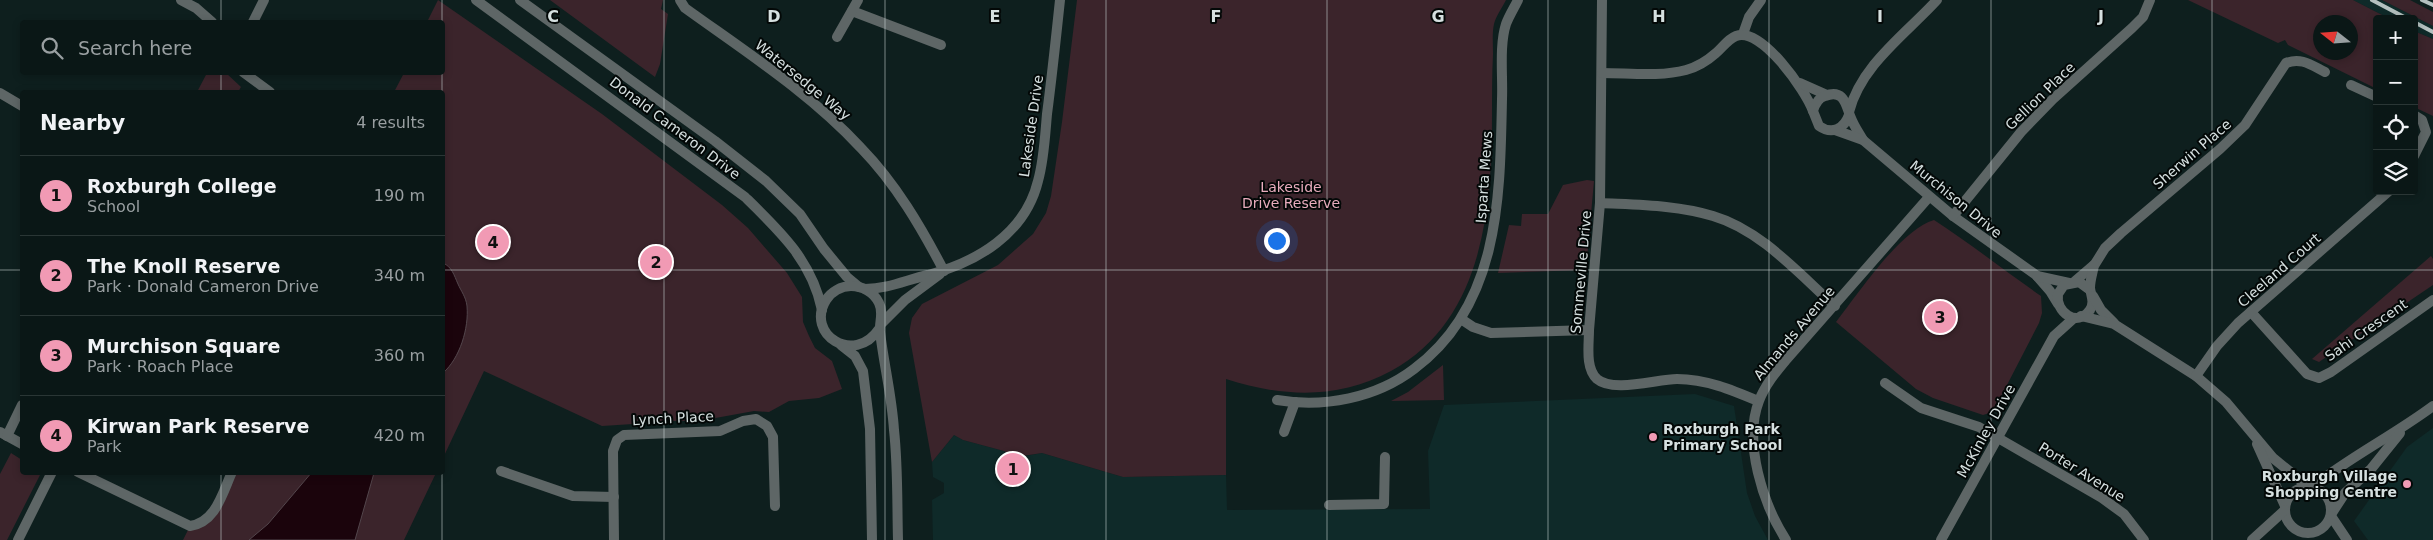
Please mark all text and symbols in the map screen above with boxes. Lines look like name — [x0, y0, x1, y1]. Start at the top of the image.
text: C — [547, 7, 559, 26]
text: D — [767, 7, 781, 26]
text: E — [990, 7, 1000, 26]
text: F — [1211, 7, 1221, 26]
text: G — [1431, 7, 1445, 26]
text: H — [1652, 7, 1666, 26]
text: I — [1877, 7, 1883, 26]
text: J — [2097, 7, 2104, 26]
north arrow — [2313, 15, 2358, 60]
map controls — [2373, 15, 2418, 195]
button: + — [2373, 15, 2418, 60]
search box — [20, 20, 445, 75]
icon: search — [38, 34, 66, 62]
text: Search here — [78, 37, 192, 59]
street label: Watersedge Way — [752, 37, 854, 123]
street label: Gellion Place — [2002, 59, 2078, 133]
button: − — [2373, 60, 2418, 105]
street label: Donald Cameron Drive — [607, 74, 743, 182]
street label: Lakeside Drive — [1016, 74, 1046, 178]
button: locate — [2373, 105, 2418, 150]
text: Nearby — [40, 111, 125, 135]
text: 4 results — [356, 113, 425, 132]
street label: Sherwin Place — [2150, 116, 2234, 192]
street label: Isparta Mews — [1473, 130, 1495, 224]
button: layers — [2373, 150, 2418, 195]
street label: Murchison Drive — [1907, 157, 2005, 241]
text: Roxburgh College — [87, 175, 277, 197]
park label: Lakeside Drive Reserve — [1242, 179, 1340, 211]
text: 1 — [50, 186, 62, 205]
text: 190 m — [374, 186, 425, 205]
text: School — [87, 197, 140, 216]
street label: Sommeville Drive — [1568, 210, 1594, 334]
pin: 4 — [477, 223, 509, 261]
your location — [1264, 228, 1290, 254]
street label: Cleeland Court — [2234, 230, 2324, 310]
pin: 2 — [640, 243, 672, 281]
text: The Knoll Reserve — [87, 255, 280, 277]
text: 2 — [50, 266, 62, 285]
text: 340 m — [374, 266, 425, 285]
text: Park · Donald Cameron Drive — [87, 277, 319, 296]
street label: Almands Avenue — [1750, 283, 1838, 383]
street label: Sahi Crescent — [2322, 295, 2411, 364]
pin: 3 — [1924, 298, 1956, 336]
text: Murchison Square — [87, 335, 281, 357]
text: 3 — [50, 346, 62, 365]
text: 360 m — [374, 346, 425, 365]
text: Park · Roach Place — [87, 357, 233, 376]
street label: McKinley Drive — [1954, 382, 2018, 480]
street label: Lynch Place — [632, 408, 714, 428]
text: Kirwan Park Reserve — [87, 415, 309, 437]
place label: Roxburgh Park Primary School — [1663, 421, 1782, 453]
text: 4 — [50, 426, 62, 445]
text: 420 m — [374, 426, 425, 445]
marker: Roxburgh Park Primary School — [1647, 431, 1659, 443]
text: Park — [87, 437, 122, 456]
street label: Porter Avenue — [2036, 439, 2128, 505]
pin: 1 — [997, 450, 1029, 488]
place label: Roxburgh Village Shopping Centre — [2262, 468, 2397, 500]
marker: Roxburgh Village Shopping Centre — [2401, 478, 2413, 490]

